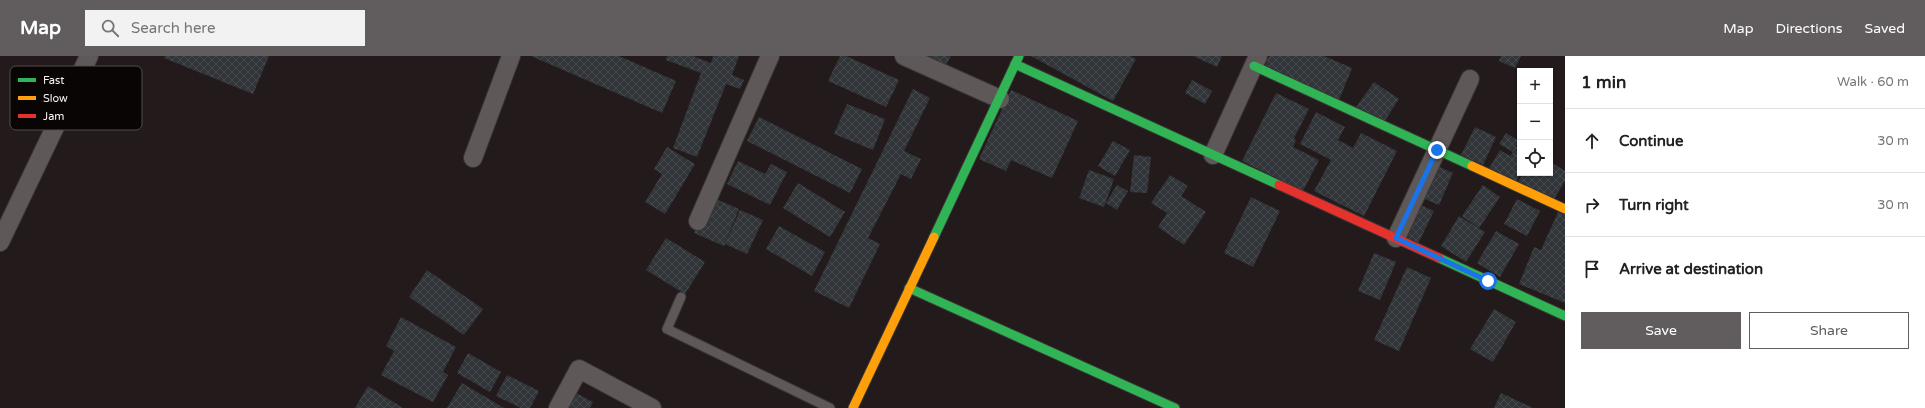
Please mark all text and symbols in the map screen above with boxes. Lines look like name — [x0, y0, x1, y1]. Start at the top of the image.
search box — [85, 10, 365, 46]
text: Map — [20, 17, 61, 39]
icon: search — [99, 17, 121, 39]
text: Search here — [131, 19, 215, 37]
text: Map — [1723, 20, 1754, 37]
text: Directions — [1776, 20, 1843, 37]
text: Saved — [1865, 20, 1905, 37]
legend — [10, 66, 142, 130]
map controls — [1517, 68, 1553, 176]
button: + — [1517, 68, 1553, 104]
text: 1 min — [1581, 72, 1626, 93]
text: Fast — [43, 74, 64, 87]
text: Walk · 60 m — [1837, 74, 1909, 90]
text: Slow — [43, 92, 68, 105]
button: − — [1517, 104, 1553, 140]
text: Jam — [43, 110, 64, 123]
icon: ahead — [1581, 130, 1603, 152]
text: Continue — [1619, 132, 1683, 150]
text: 30 m — [1877, 133, 1909, 149]
button: locate — [1517, 140, 1553, 176]
route end — [1428, 141, 1446, 159]
icon: right — [1581, 194, 1603, 216]
text: Turn right — [1619, 196, 1689, 214]
text: 30 m — [1877, 197, 1909, 213]
icon: arrive — [1581, 258, 1603, 280]
text: Arrive at destination — [1619, 260, 1763, 278]
route start — [1479, 272, 1497, 290]
button: Save — [1581, 312, 1741, 349]
button: Share — [1749, 312, 1909, 349]

